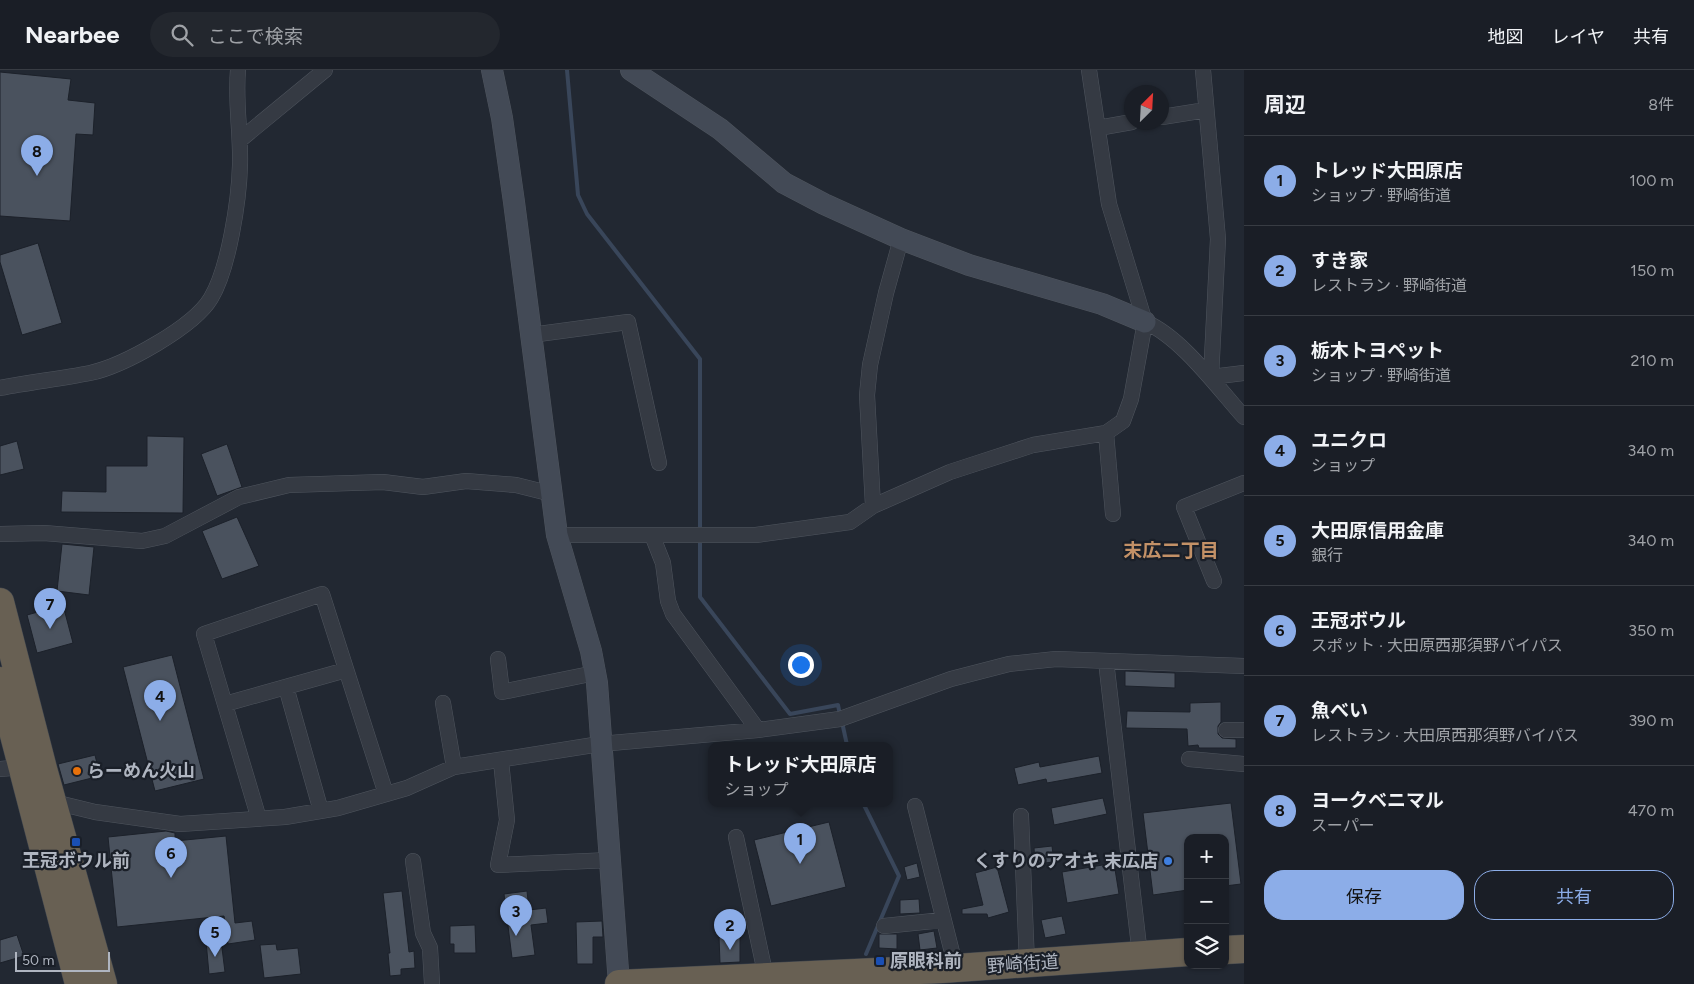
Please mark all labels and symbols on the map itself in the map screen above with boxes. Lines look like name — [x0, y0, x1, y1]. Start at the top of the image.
north arrow — [1124, 85, 1169, 130]
pin: 8 — [21, 135, 53, 176]
district label: 末広二丁目 — [1123, 539, 1219, 562]
pin: 7 — [34, 588, 66, 629]
your location — [788, 652, 814, 678]
pin: 4 — [144, 680, 176, 721]
place label: らーめん火山 — [87, 760, 195, 782]
marker: らーめん火山 — [71, 765, 83, 777]
pin: 1 — [784, 823, 816, 864]
marker: 王冠ボウル前 — [70, 836, 82, 848]
pin: 6 — [155, 837, 187, 878]
place label: 王冠ボウル前 — [22, 850, 130, 872]
place label: くすりのアオキ 末広店 — [974, 850, 1158, 872]
marker: くすりのアオキ 末広店 — [1162, 855, 1174, 867]
pin: 3 — [500, 895, 532, 936]
pin: 2 — [714, 909, 746, 950]
pin: 5 — [199, 916, 231, 957]
scale bar — [15, 949, 110, 972]
place label: 原眼科前 — [890, 950, 962, 972]
street label: 野崎街道 — [986, 951, 1060, 977]
marker: 原眼科前 — [874, 955, 886, 967]

